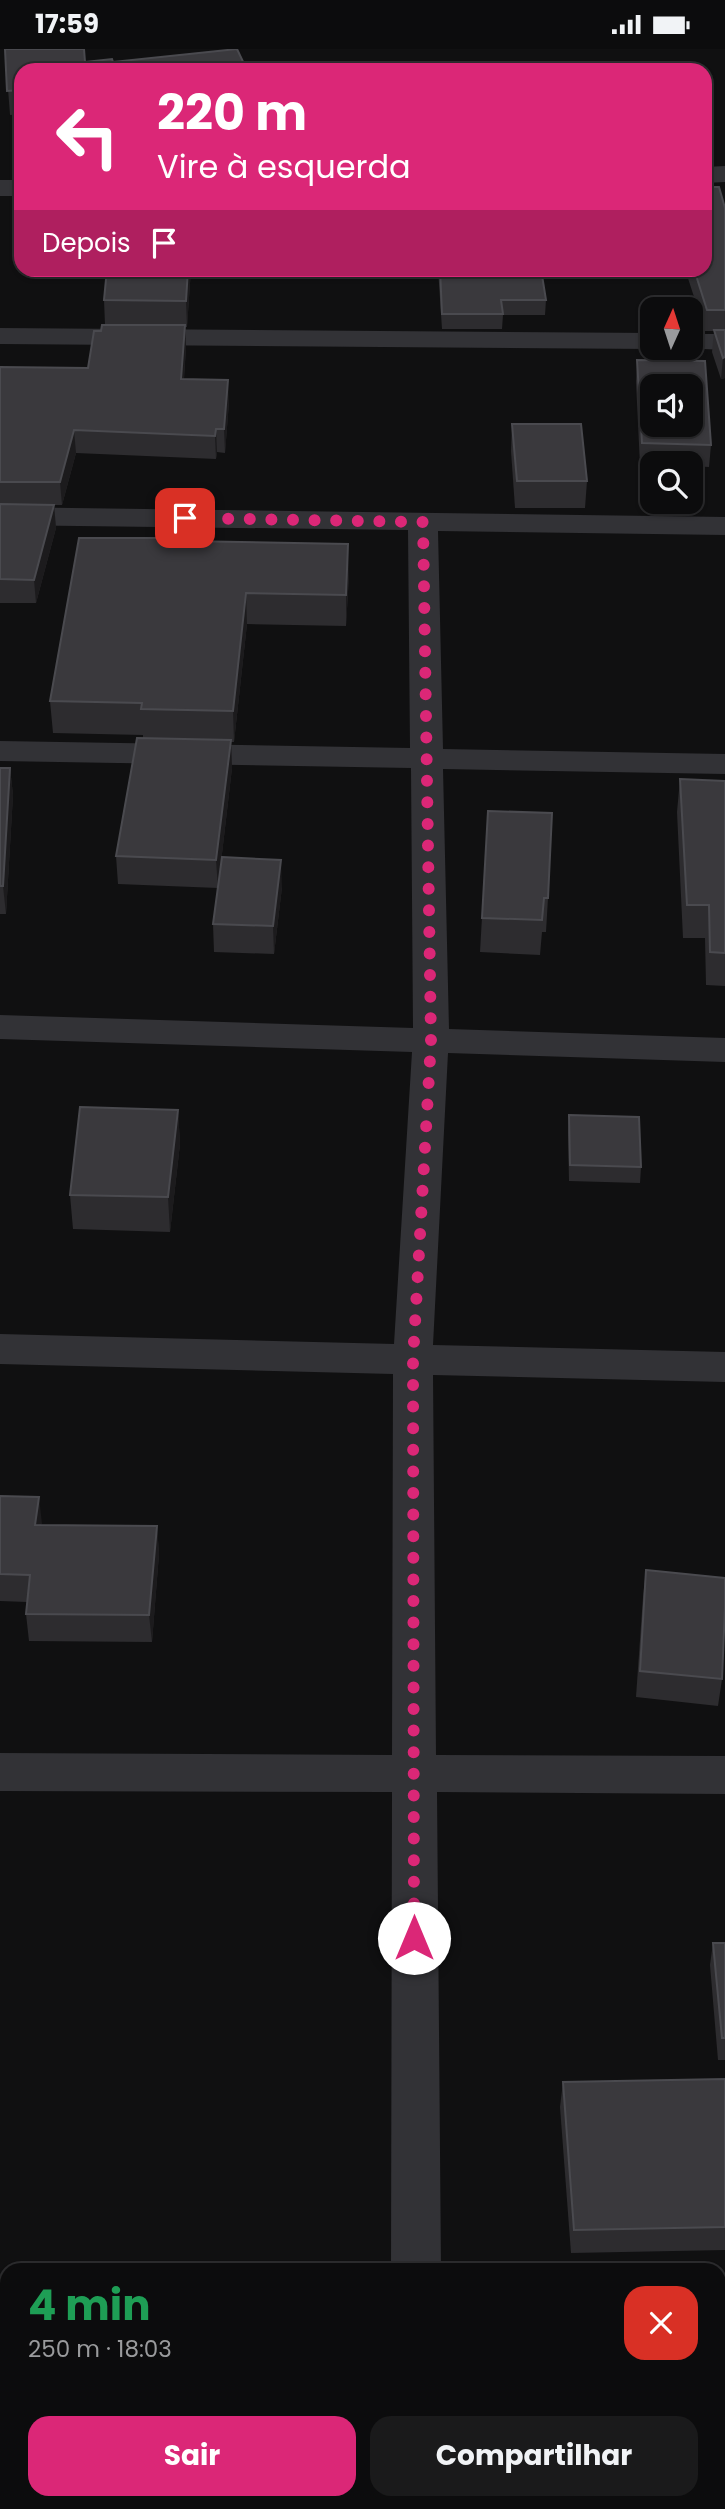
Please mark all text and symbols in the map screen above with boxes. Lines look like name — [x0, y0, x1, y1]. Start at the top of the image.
text: 17:59 — [35, 6, 99, 42]
text: 220 m — [157, 79, 307, 147]
icon: left — [42, 91, 133, 182]
text: Vire à esquerda — [157, 144, 411, 189]
icon: arrive — [145, 224, 183, 262]
text: Depois — [42, 225, 131, 261]
north arrow — [640, 297, 704, 361]
map controls — [640, 297, 703, 514]
button: sound — [640, 374, 703, 437]
button: search — [640, 451, 703, 514]
pin — [155, 488, 215, 548]
icon: arrive — [166, 499, 204, 537]
position arrow — [377, 1901, 451, 1975]
text: 4 min — [28, 2276, 151, 2335]
button: close — [624, 2286, 698, 2360]
text: 250 m · 18:03 — [28, 2333, 172, 2365]
button: Sair — [28, 2416, 356, 2496]
button: Compartilhar — [370, 2416, 698, 2496]

